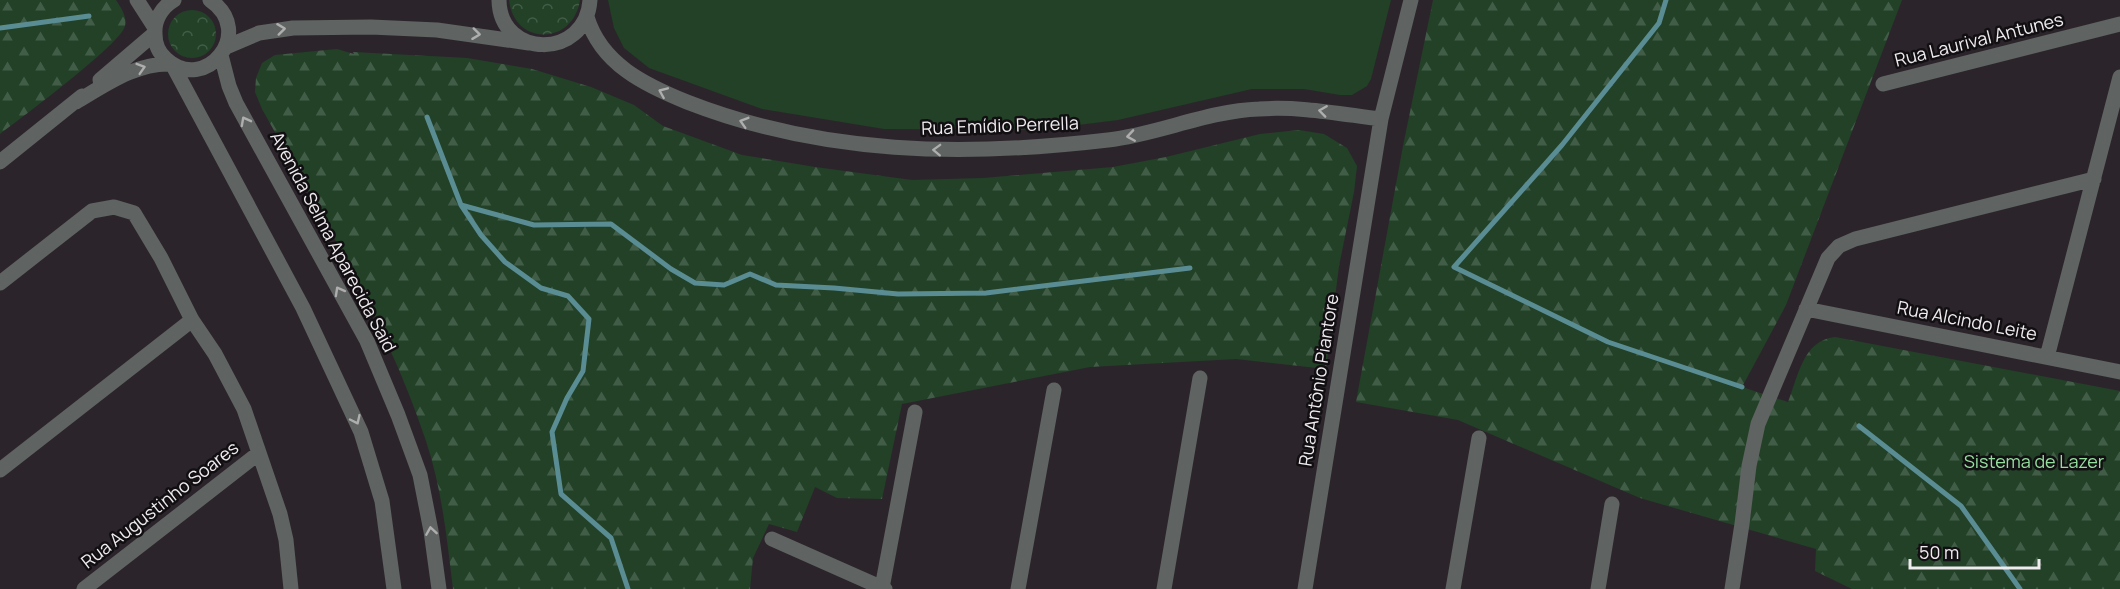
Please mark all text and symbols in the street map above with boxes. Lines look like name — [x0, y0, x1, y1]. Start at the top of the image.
street label: Rua Laurival Antunes — [1892, 6, 2066, 72]
one-way arrow — [277, 23, 286, 36]
one-way arrow — [471, 28, 481, 40]
one-way arrow — [135, 63, 146, 76]
one-way arrow — [658, 87, 669, 99]
one-way arrow — [1318, 105, 1327, 118]
street label: Rua Emídio Perrella — [921, 110, 1079, 140]
one-way arrow — [241, 117, 252, 127]
one-way arrow — [739, 117, 750, 129]
street label: Avenida Selma Aparecida Said — [265, 127, 402, 356]
one-way arrow — [1126, 129, 1136, 142]
one-way arrow — [932, 143, 941, 156]
one-way arrow — [335, 287, 347, 298]
street label: Rua Antônio Piantore — [1293, 292, 1344, 468]
street label: Rua Alcindo Leite — [1895, 295, 2039, 345]
one-way arrow — [348, 414, 360, 425]
street label: Rua Augustinho Soares — [76, 435, 243, 573]
park label: Sistema de Lazer — [1964, 449, 2105, 473]
one-way arrow — [425, 526, 437, 536]
scale bar — [1910, 532, 2039, 570]
text: 50 m — [1919, 540, 1959, 564]

